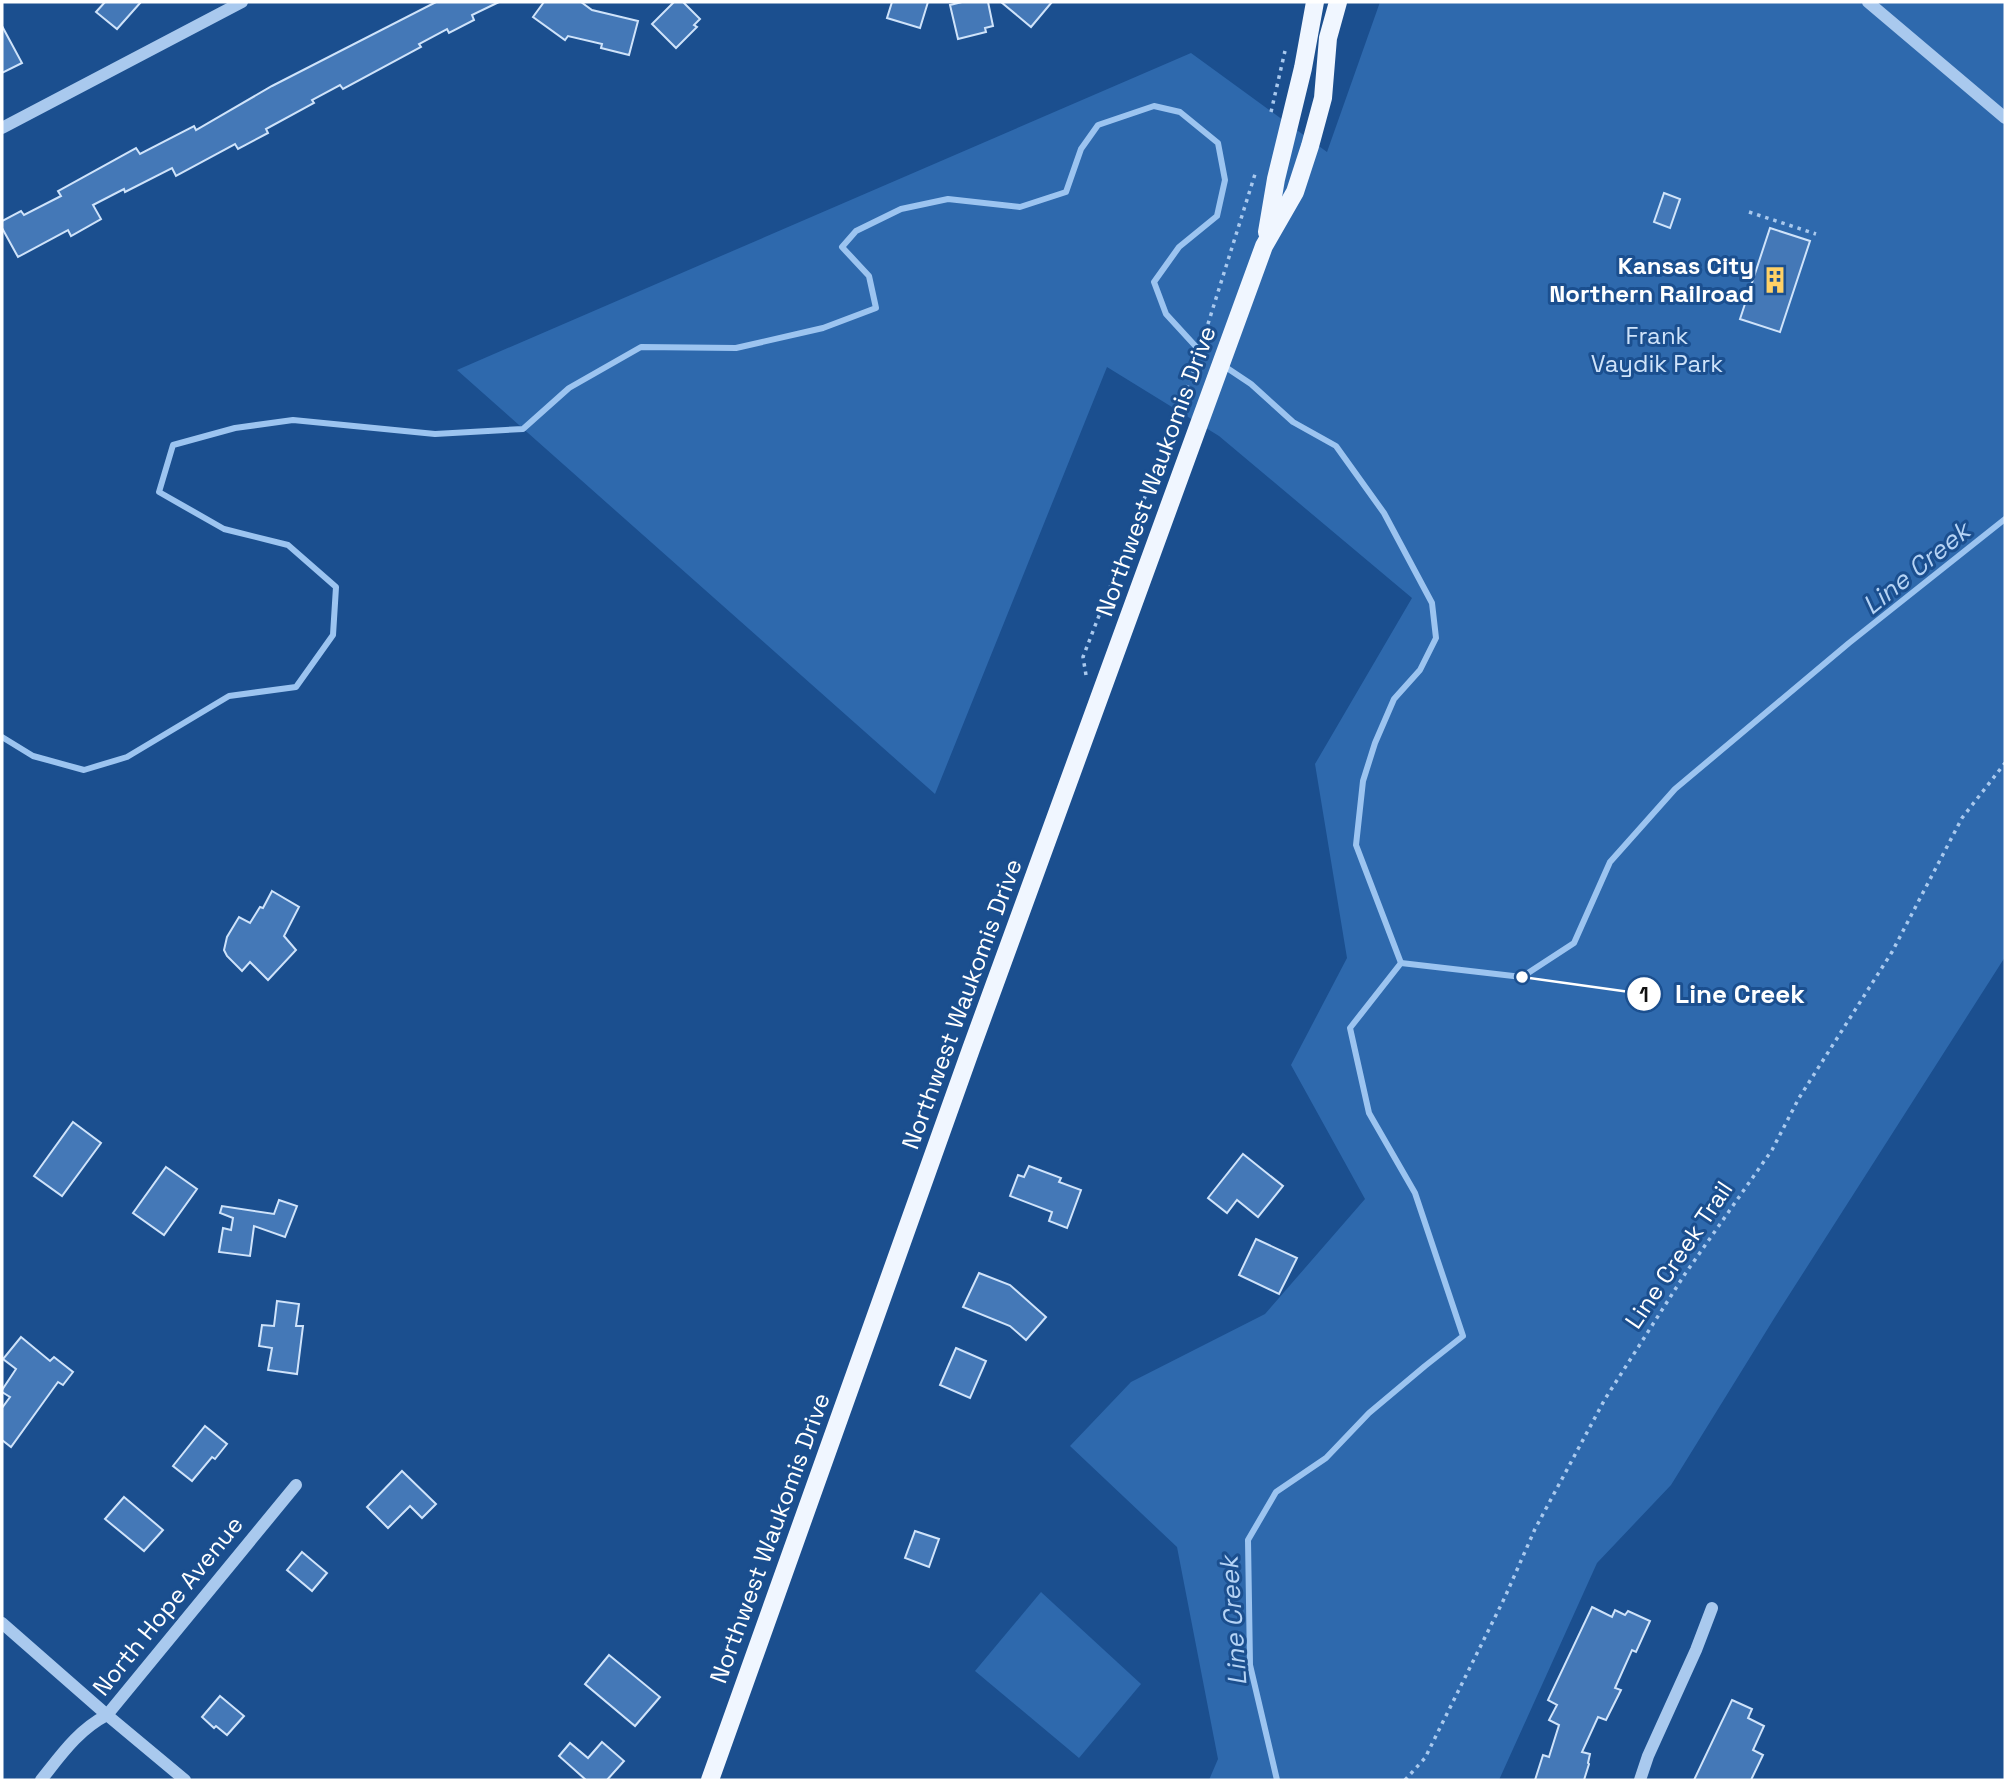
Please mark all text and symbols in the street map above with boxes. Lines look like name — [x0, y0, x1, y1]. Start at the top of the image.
place label: Kansas City Northern Railroad — [1549, 250, 1754, 309]
building icon: Kansas City Northern Railroad — [1760, 265, 1790, 295]
park label: Frank Vaydik Park — [1591, 320, 1723, 379]
street label: Northwest Waukomis Drive — [1088, 321, 1223, 620]
water label: Line Creek — [1855, 512, 1979, 622]
street label: Northwest Waukomis Drive — [894, 854, 1029, 1153]
callout: Line Creek — [1626, 971, 1819, 1018]
text: Line Creek — [1675, 977, 1805, 1011]
text: 1 — [1639, 981, 1649, 1008]
street label: Line Creek Trail — [1618, 1175, 1739, 1334]
street label: Northwest Waukomis Drive — [702, 1388, 837, 1687]
street label: North Hope Avenue — [86, 1509, 250, 1702]
water label: Line Creek — [1211, 1552, 1254, 1687]

